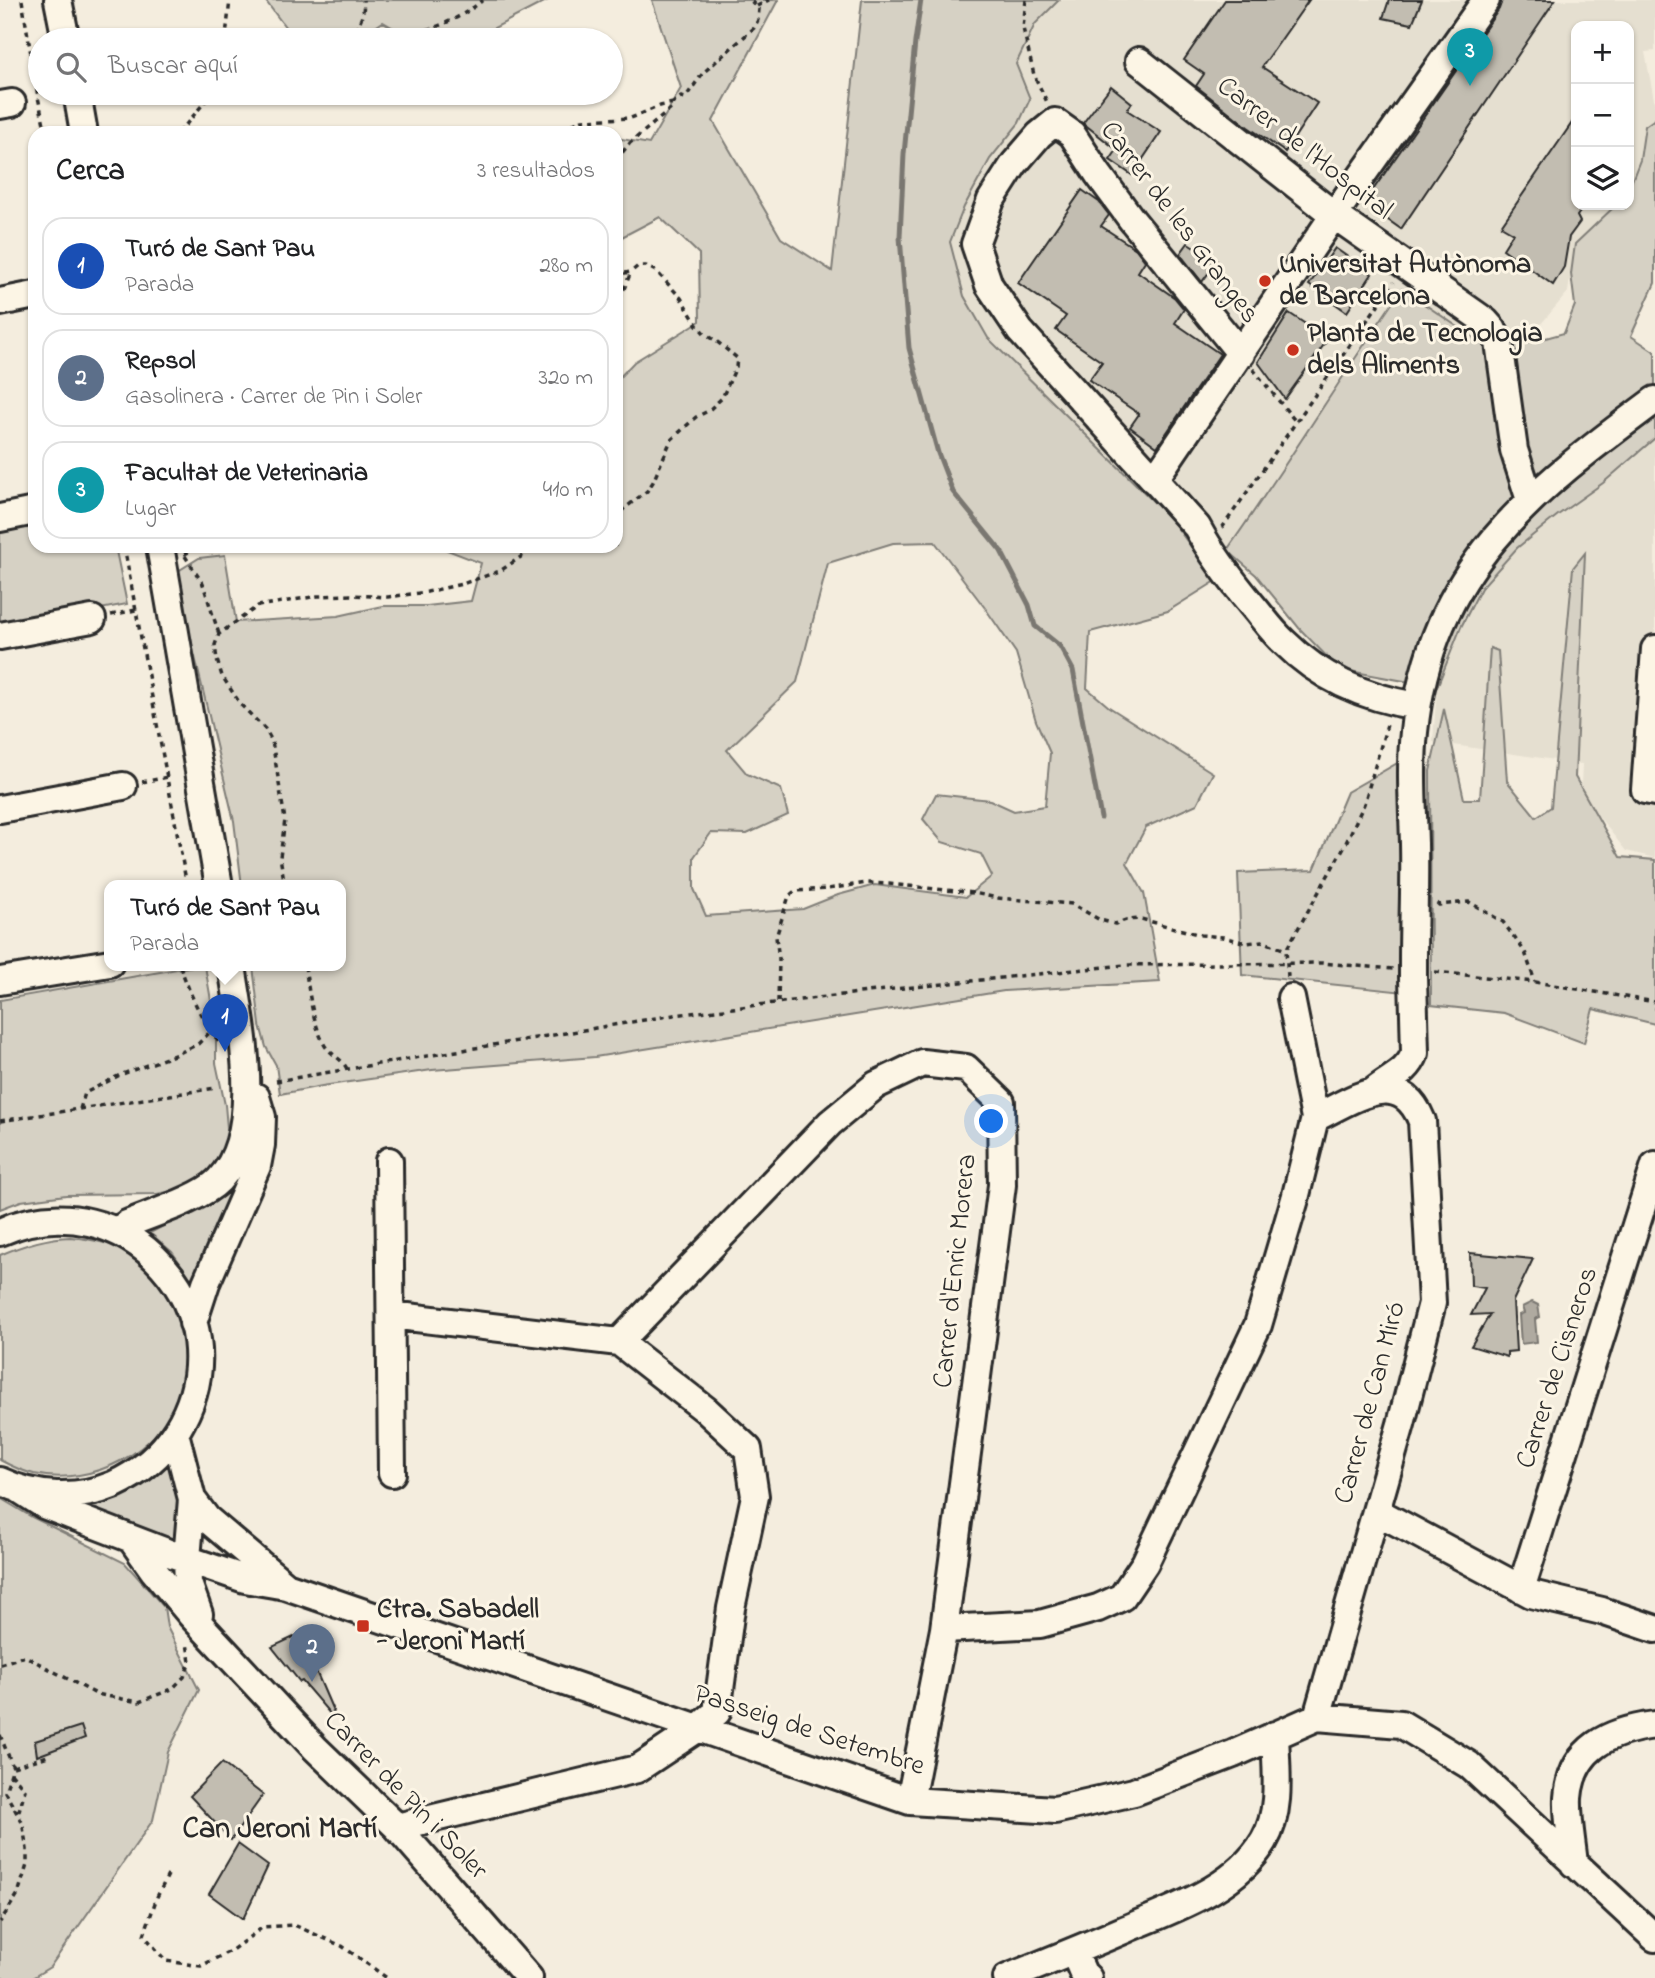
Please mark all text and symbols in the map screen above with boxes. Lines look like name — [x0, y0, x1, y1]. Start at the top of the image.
map controls — [1571, 21, 1634, 210]
button: + — [1571, 21, 1634, 84]
search box — [28, 28, 623, 105]
pin: 3 — [1447, 28, 1493, 86]
icon: search — [52, 48, 90, 86]
text: Buscar aquí — [108, 48, 238, 86]
street label: Carrer de l'Hospital — [1207, 67, 1401, 231]
button: − — [1571, 84, 1634, 147]
street label: Carrer de les Granges — [1089, 113, 1269, 333]
button: layers — [1571, 147, 1634, 210]
text: Cerca — [56, 150, 125, 194]
text: 3 resultados — [477, 155, 595, 188]
text: Turó de Sant Pau — [125, 231, 315, 269]
place label: Universitat Autònoma de Barcelona — [1279, 245, 1531, 318]
text: 1 — [77, 250, 85, 283]
text: 280 m — [539, 250, 593, 283]
text: Parada — [125, 269, 194, 302]
marker: Universitat Autònoma de Barcelona — [1257, 273, 1273, 289]
place label: Planta de Tecnologia dels Aliments — [1307, 314, 1543, 387]
marker: Planta de Tecnologia dels Aliments — [1285, 342, 1301, 358]
text: Repsol — [125, 343, 196, 381]
text: 2 — [75, 362, 87, 395]
text: 320 m — [539, 362, 593, 395]
text: Gasolinera · Carrer de Pin i Soler — [125, 381, 422, 414]
text: Facultat de Veterinaria — [125, 455, 368, 493]
text: 3 — [76, 474, 86, 507]
text: 410 m — [543, 474, 593, 507]
text: Lugar — [125, 493, 177, 526]
popup — [104, 880, 346, 971]
text: Turó de Sant Pau — [130, 890, 320, 928]
text: Parada — [130, 928, 199, 961]
pin: 1 — [202, 994, 248, 1052]
your location — [974, 1104, 1008, 1138]
street label: Carrer d'Enric Morera — [923, 1152, 989, 1390]
street label: Carrer de Cisneros — [1506, 1262, 1610, 1474]
street label: Carrer de Can Miró — [1324, 1297, 1418, 1509]
place label: Ctra. Sabadell - Jeroni Martí — [376, 1590, 539, 1663]
marker: Ctra. Sabadell - Jeroni Martí — [355, 1618, 371, 1634]
pin: 2 — [289, 1624, 335, 1682]
street label: Passeig de Setembre — [688, 1674, 930, 1788]
street label: Carrer de Pin i Soler — [313, 1702, 497, 1890]
district label: Can Jeroni Martí — [183, 1808, 377, 1852]

